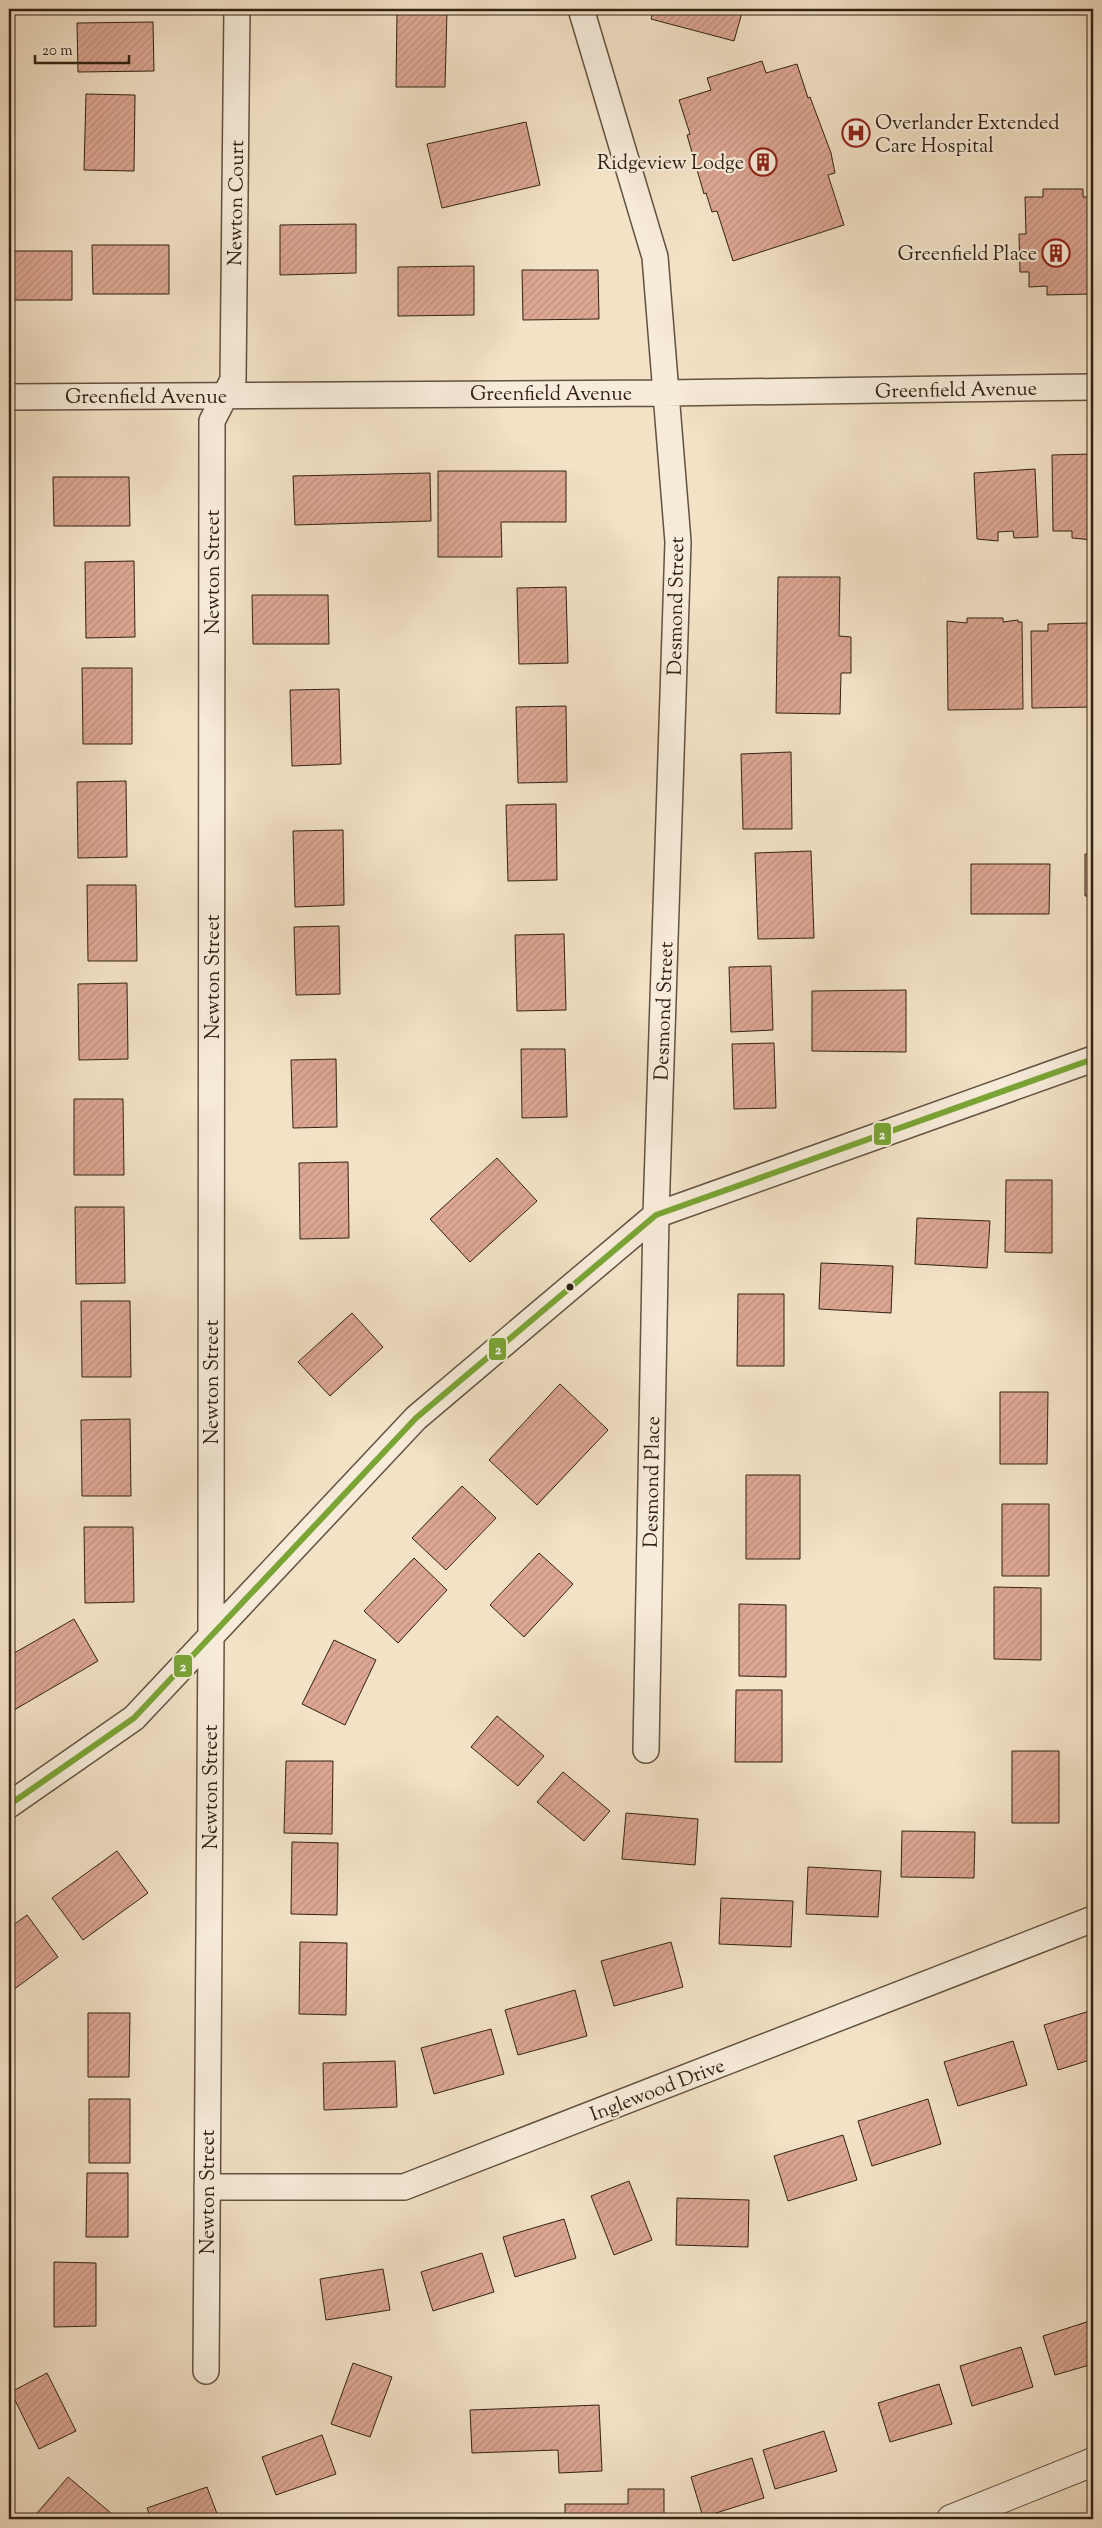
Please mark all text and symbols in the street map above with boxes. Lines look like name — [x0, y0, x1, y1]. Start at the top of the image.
scale bar — [35, 32, 129, 64]
text: 20 m — [42, 41, 73, 62]
place label: Overlander Extended Care Hospital — [875, 110, 1060, 162]
hospital icon: Overlander Extended Care Hospital — [841, 118, 871, 148]
street label: Newton Court — [222, 140, 253, 266]
building icon: Ridgeview Lodge — [748, 147, 778, 177]
place label: Ridgeview Lodge — [597, 150, 744, 179]
building icon: Greenfield Place — [1041, 238, 1071, 268]
place label: Greenfield Place — [898, 241, 1037, 270]
street label: Greenfield Avenue — [875, 376, 1037, 407]
street label: Greenfield Avenue — [470, 381, 632, 410]
street label: Greenfield Avenue — [65, 384, 227, 413]
street label: Newton Street — [200, 509, 229, 635]
street label: Desmond Street — [662, 536, 693, 676]
street label: Newton Street — [200, 914, 229, 1040]
street label: Desmond Street — [649, 941, 682, 1081]
line badge: 2 — [873, 1122, 892, 1146]
text: 2 — [879, 1126, 886, 1146]
unlabelled marker — [565, 1282, 575, 1292]
street label: Newton Street — [199, 1319, 228, 1445]
line badge: 2 — [488, 1337, 507, 1361]
text: 2 — [495, 1341, 502, 1361]
street label: Desmond Place — [638, 1416, 669, 1548]
line badge: 2 — [173, 1654, 193, 1678]
text: 2 — [180, 1658, 187, 1678]
street label: Newton Street — [198, 1724, 227, 1850]
street label: Inglewood Drive — [586, 2052, 730, 2130]
street label: Newton Street — [195, 2129, 224, 2255]

